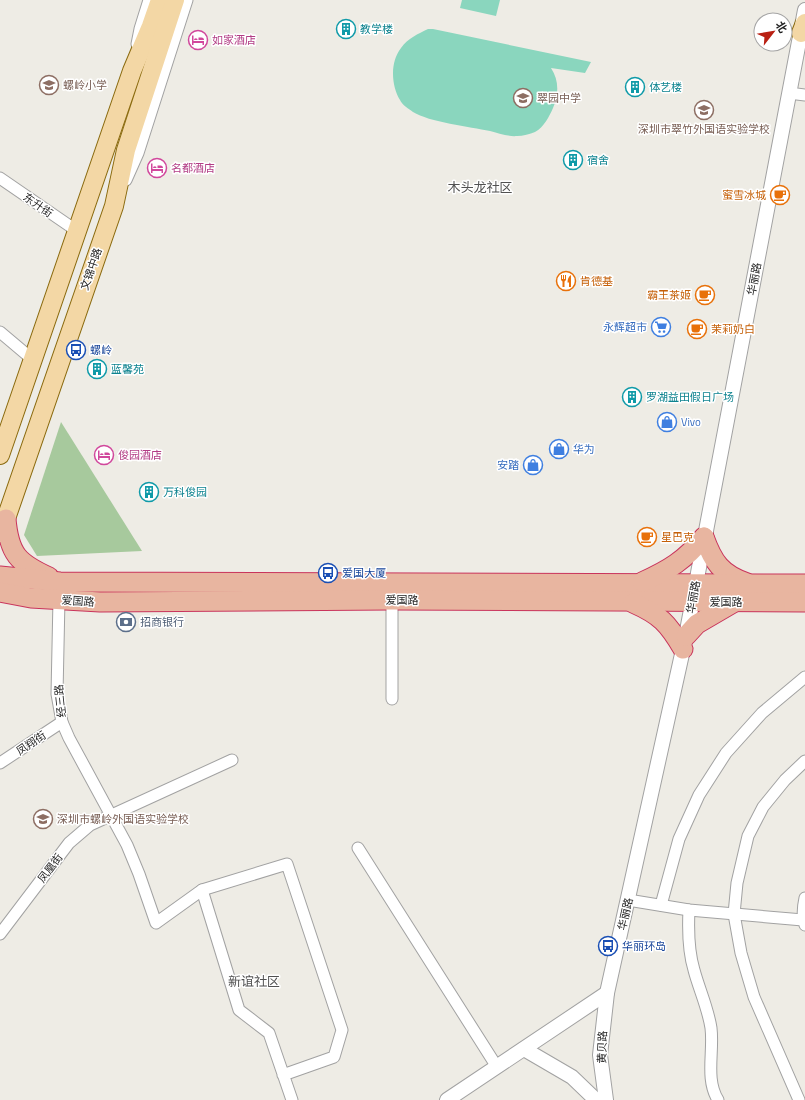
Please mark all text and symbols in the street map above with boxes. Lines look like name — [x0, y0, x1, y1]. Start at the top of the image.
north arrow — [753, 12, 793, 52]
building icon: 教学楼 — [335, 18, 357, 40]
text: 北 — [772, 18, 791, 36]
place label: 教学楼 — [360, 21, 393, 37]
hotel icon: 如家酒店 — [187, 29, 209, 51]
place label: 如家酒店 — [212, 32, 256, 48]
school or university icon: 螺岭小学 — [38, 74, 60, 96]
building icon: 体艺楼 — [624, 76, 646, 98]
place label: 螺岭小学 — [63, 77, 107, 93]
place label: 体艺楼 — [649, 79, 682, 95]
school or university icon: 翠园中学 — [512, 87, 534, 109]
place label: 翠园中学 — [537, 90, 581, 106]
school or university icon: 深圳市翠竹外国语实验学校 — [693, 99, 715, 121]
place label: 深圳市翠竹外国语实验学校 — [638, 121, 770, 137]
building icon: 宿舍 — [562, 149, 584, 171]
place label: 宿舍 — [587, 152, 609, 168]
hotel icon: 名都酒店 — [146, 157, 168, 179]
place label: 名都酒店 — [171, 160, 215, 176]
district label: 木头龙社区 — [447, 177, 513, 197]
cafe icon: 蜜雪冰城 — [769, 184, 791, 206]
place label: 蜜雪冰城 — [722, 187, 766, 203]
street label: 东升街 — [20, 189, 56, 221]
street label: 文锦中路 — [76, 246, 106, 292]
street label: 华丽路 — [743, 261, 765, 297]
restaurant icon: 肯德基 — [555, 270, 577, 292]
place label: 肯德基 — [580, 273, 613, 289]
cafe icon: 霸王茶姬 — [694, 284, 716, 306]
place label: 霸王茶姬 — [647, 287, 691, 303]
supermarket icon: 永辉超市 — [650, 316, 672, 338]
cafe icon: 茉莉奶白 — [686, 318, 708, 340]
place label: 永辉超市 — [603, 319, 647, 335]
place label: 茉莉奶白 — [711, 321, 755, 337]
bus stop icon: 螺岭 — [65, 339, 87, 361]
place label: 螺岭 — [90, 342, 112, 358]
building icon: 蓝馨苑 — [86, 358, 108, 380]
place label: 蓝馨苑 — [111, 361, 144, 377]
building icon: 罗湖益田假日广场 — [621, 386, 643, 408]
place label: 罗湖益田假日广场 — [646, 389, 734, 405]
shop icon: Vivo — [656, 411, 678, 433]
place label: Vivo — [681, 414, 701, 430]
shop icon: 华为 — [548, 438, 570, 460]
place label: 华为 — [573, 441, 595, 457]
hotel icon: 俊园酒店 — [93, 444, 115, 466]
place label: 俊园酒店 — [118, 447, 162, 463]
shop icon: 安踏 — [522, 454, 544, 476]
place label: 安踏 — [497, 457, 519, 473]
building icon: 万科俊园 — [138, 481, 160, 503]
place label: 万科俊园 — [163, 484, 207, 500]
cafe icon: 星巴克 — [636, 526, 658, 548]
place label: 星巴克 — [661, 529, 694, 545]
bus stop icon: 爱国大厦 — [317, 562, 339, 584]
place label: 爱国大厦 — [342, 565, 386, 581]
street label: 华丽路 — [682, 579, 704, 615]
street label: 爱国路 — [61, 592, 95, 610]
street label: 爱国路 — [386, 592, 419, 608]
street label: 爱国路 — [710, 594, 743, 610]
bank icon: 招商银行 — [115, 611, 137, 633]
place label: 招商银行 — [140, 614, 184, 630]
street label: 经三路 — [50, 684, 70, 718]
street label: 凤翔街 — [13, 727, 49, 759]
school or university icon: 深圳市螺岭外国语实验学校 — [32, 808, 54, 830]
place label: 深圳市螺岭外国语实验学校 — [57, 811, 189, 827]
street label: 凤凰街 — [34, 850, 66, 886]
street label: 华丽路 — [613, 896, 637, 932]
bus stop icon: 华丽环岛 — [597, 935, 619, 957]
place label: 华丽环岛 — [622, 938, 666, 954]
district label: 新谊社区 — [228, 971, 280, 991]
street label: 黄贝路 — [593, 1030, 611, 1064]

